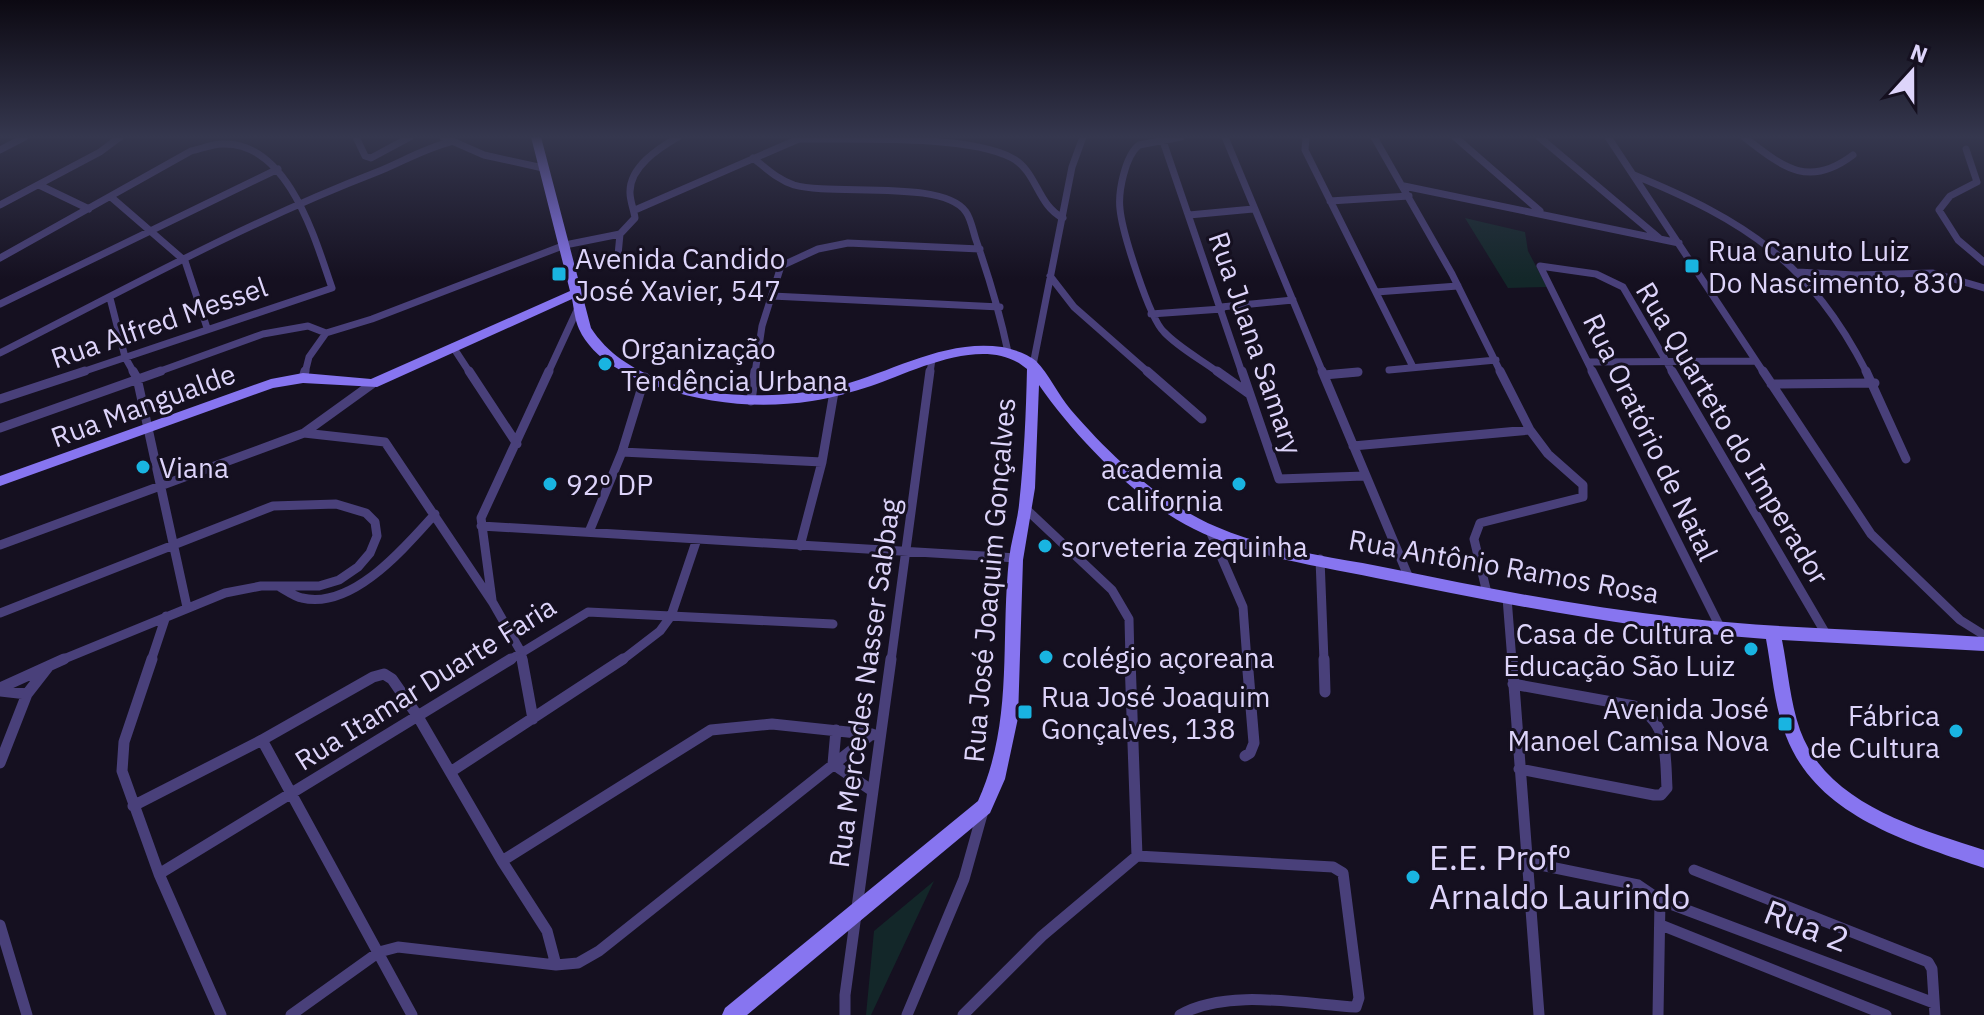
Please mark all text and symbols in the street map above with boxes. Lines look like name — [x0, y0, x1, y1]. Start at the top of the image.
north arrow — [1872, 32, 1952, 112]
text: N — [1907, 36, 1932, 69]
street label: Rua Juana Samary — [1201, 227, 1311, 459]
place label: Rua Canuto Luiz Do Nascimento, 830 — [1708, 232, 1964, 301]
place label: Avenida Candido José Xavier, 547 — [575, 240, 785, 309]
marker: Rua Canuto Luiz Do Nascimento, 830 — [1683, 257, 1701, 275]
marker: Avenida Candido José Xavier, 547 — [550, 265, 568, 283]
street label: Rua Alfred Messel — [46, 268, 272, 376]
street label: Rua Quarteto do Imperador — [1628, 275, 1838, 591]
street label: Rua Oratório de Natal — [1575, 307, 1727, 567]
place label: Organização Tendência Urbana — [621, 330, 848, 399]
street label: Rua Mangualde — [46, 354, 240, 456]
marker: Organização Tendência Urbana — [596, 355, 614, 373]
street label: Rua José Joaquim Gonçalves — [955, 396, 1023, 764]
place label: Viana — [159, 449, 229, 486]
place label: academia california — [1101, 450, 1223, 519]
marker: Viana — [134, 458, 152, 476]
place label: 92º DP — [566, 466, 653, 503]
marker: 92º DP — [541, 475, 559, 493]
marker: academia california — [1230, 475, 1248, 493]
street label: Rua Mercedes Nasser Sabbag — [820, 496, 908, 870]
street label: Rua Antônio Ramos Rosa — [1346, 520, 1662, 612]
place label: sorveteria zequinha — [1061, 528, 1308, 565]
marker: sorveteria zequinha — [1036, 537, 1054, 555]
street label: Rua Itamar Duarte Faria — [288, 588, 563, 778]
place label: Casa de Cultura e Educação São Luiz — [1503, 615, 1735, 684]
place label: colégio açoreana — [1062, 639, 1275, 676]
marker: Casa de Cultura e Educação São Luiz — [1742, 640, 1760, 658]
marker: colégio açoreana — [1037, 648, 1055, 666]
place label: Rua José Joaquim Gonçalves, 138 — [1041, 678, 1270, 747]
place label: Avenida José Manoel Camisa Nova — [1507, 690, 1769, 759]
place label: Fábrica de Cultura — [1810, 697, 1940, 766]
marker: Rua José Joaquim Gonçalves, 138 — [1016, 703, 1034, 721]
marker: Avenida José Manoel Camisa Nova — [1776, 715, 1794, 733]
marker: Fábrica de Cultura — [1947, 722, 1965, 740]
place label: E.E. Profº Arnaldo Laurindo — [1429, 835, 1690, 918]
marker: E.E. Profº Arnaldo Laurindo — [1404, 868, 1422, 886]
street label: Rua 2 — [1758, 889, 1856, 961]

